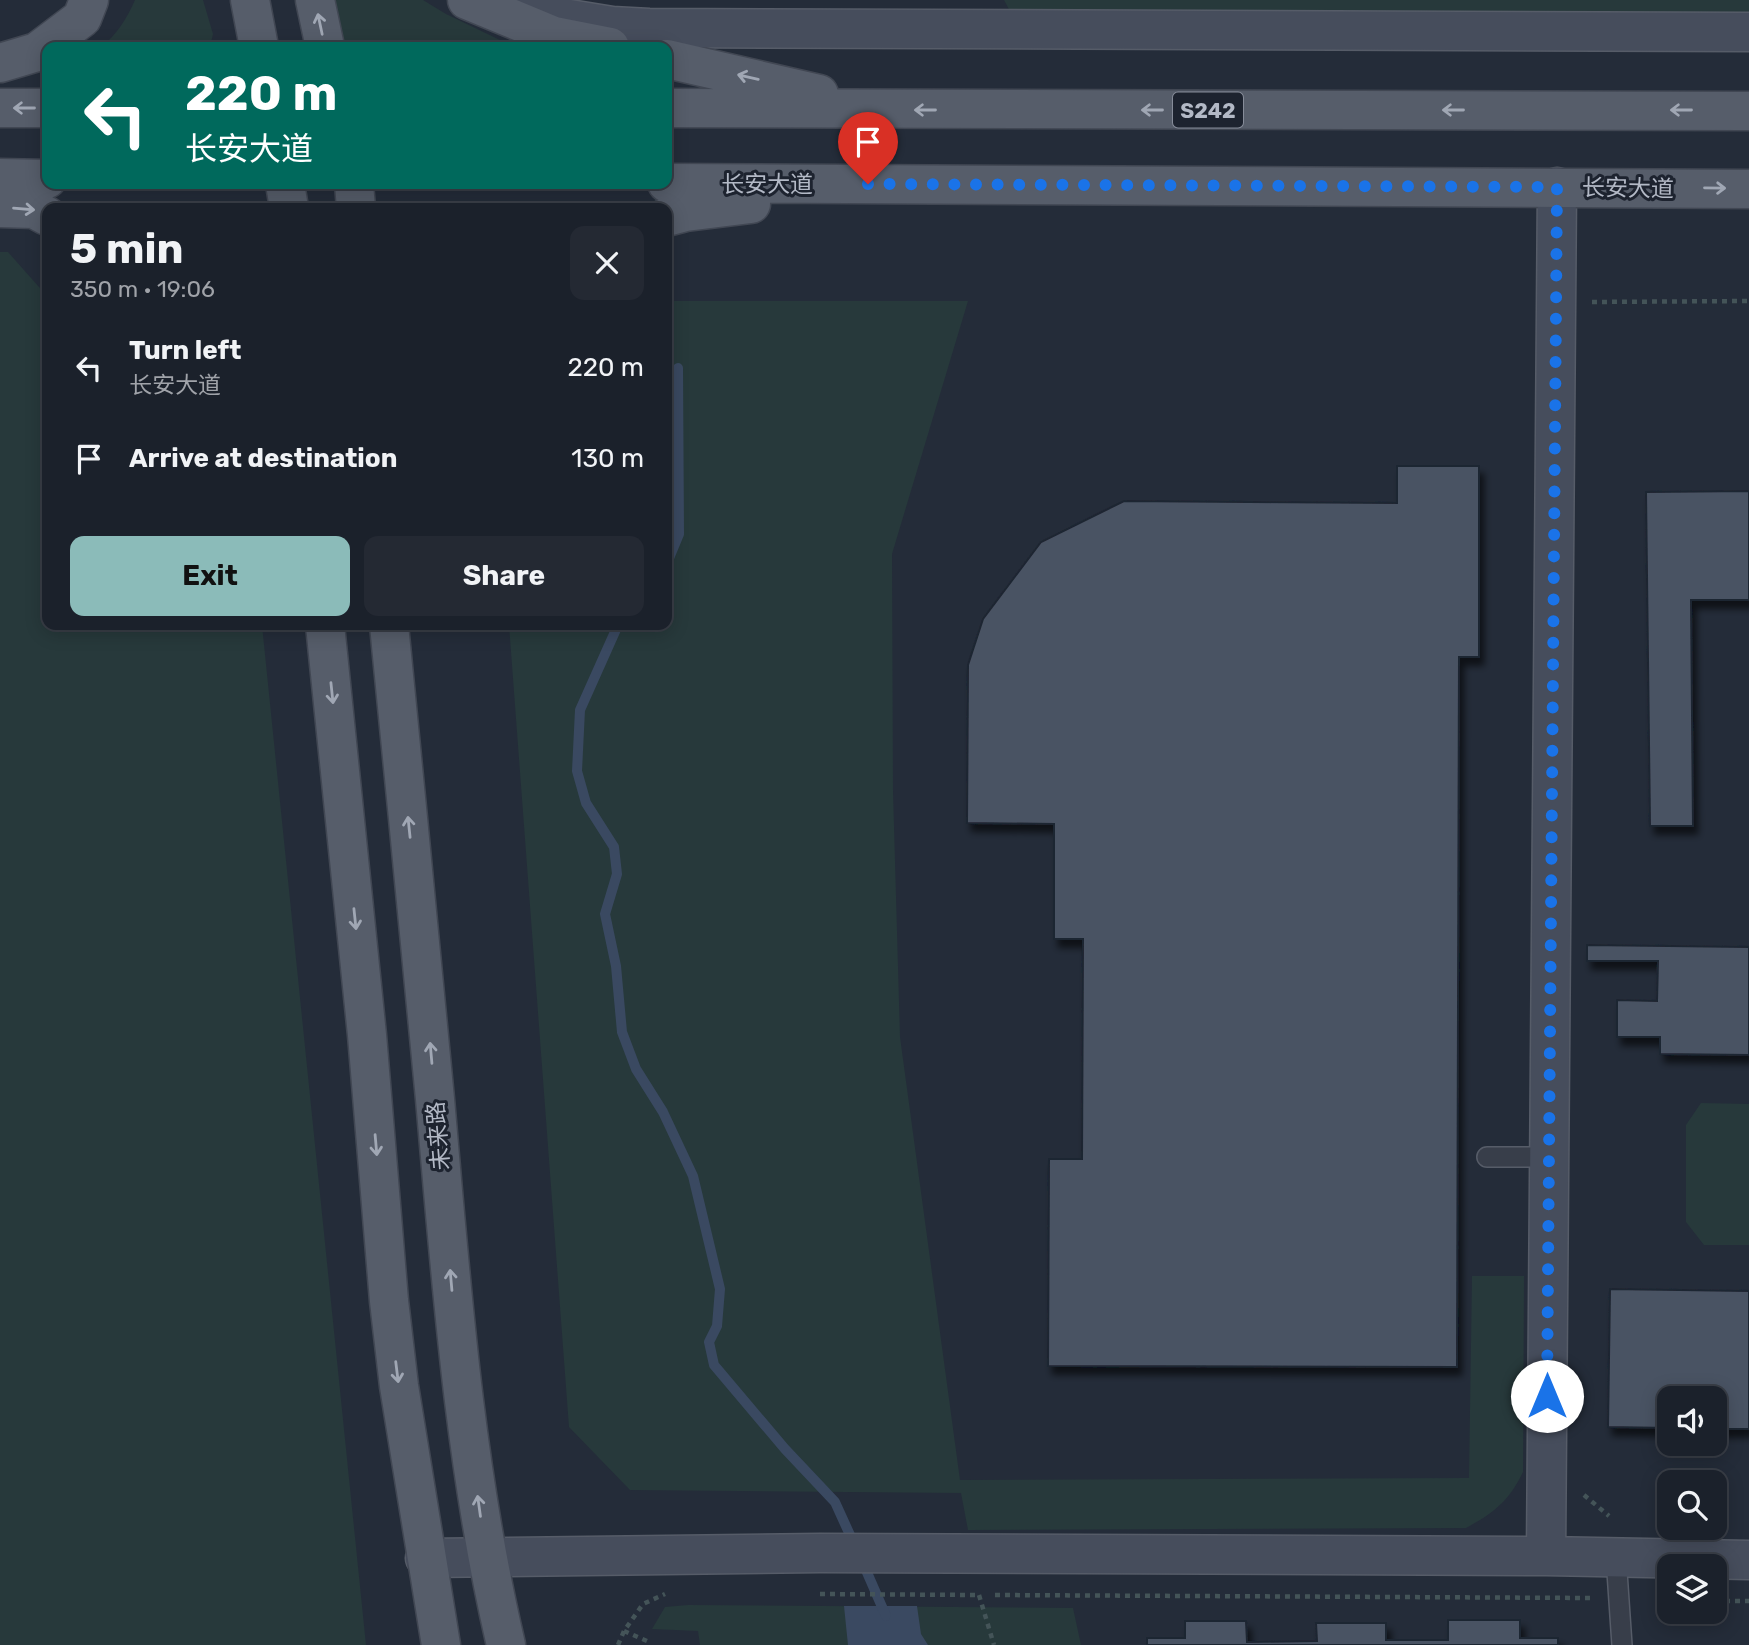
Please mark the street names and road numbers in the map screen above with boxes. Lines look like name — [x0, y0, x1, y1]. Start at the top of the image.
road number: S242 — [1173, 92, 1243, 128]
street label: 长安大道 — [721, 170, 813, 198]
street label: 长安大道 — [1582, 173, 1674, 203]
street label: 未来路 — [421, 1100, 455, 1172]

